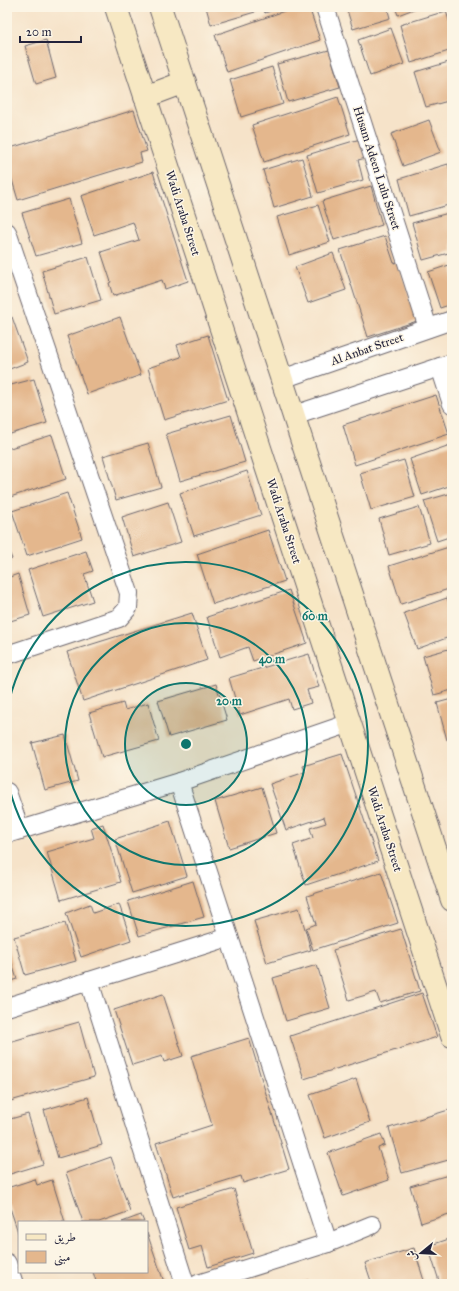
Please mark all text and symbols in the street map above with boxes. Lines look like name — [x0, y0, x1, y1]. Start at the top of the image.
scale bar — [20, 18, 81, 44]
text: 20 m — [26, 25, 52, 39]
street label: Husam Adeen Lulu Street — [350, 104, 404, 232]
street label: Wadi Araba Street — [163, 169, 204, 258]
street label: Al Anbat Street — [328, 330, 406, 368]
street label: Wadi Araba Street — [264, 477, 305, 566]
text: 60 m — [302, 609, 329, 623]
text: 40 m — [259, 652, 286, 667]
text: 20 m — [216, 694, 243, 708]
centre of rings — [179, 737, 193, 751]
street label: Wadi Araba Street — [365, 785, 406, 874]
legend — [18, 1221, 148, 1273]
text: طريق — [54, 1230, 76, 1245]
north arrow — [401, 1233, 441, 1273]
text: ش — [404, 1249, 420, 1263]
text: مبنى — [54, 1250, 70, 1266]

